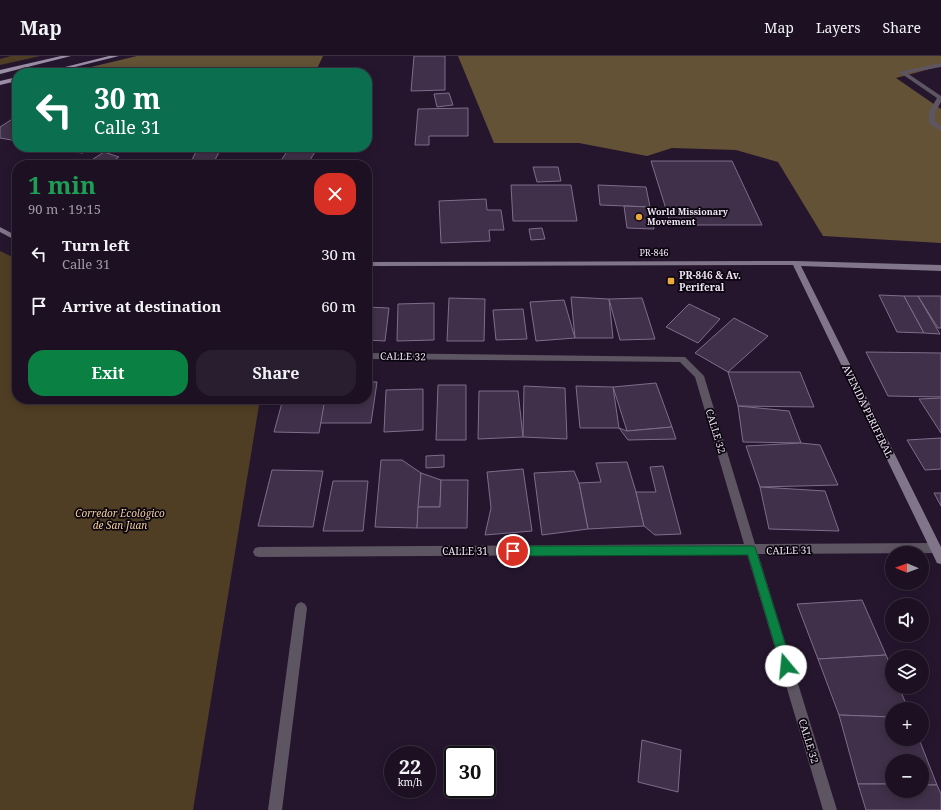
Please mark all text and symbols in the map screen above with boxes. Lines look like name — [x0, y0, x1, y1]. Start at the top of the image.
text: Map — [20, 15, 62, 41]
text: Map — [764, 18, 794, 37]
text: Layers — [816, 18, 861, 37]
text: Share — [883, 18, 921, 37]
text: 30 m — [94, 79, 161, 117]
icon: left — [28, 84, 80, 136]
text: Calle 31 — [94, 115, 161, 139]
text: 1 min — [28, 168, 96, 201]
button: close — [314, 173, 356, 215]
text: 90 m · 19:15 — [28, 200, 101, 218]
place label: World Missionary Movement — [647, 205, 729, 228]
marker: World Missionary Movement — [634, 212, 644, 222]
text: Turn left — [62, 235, 130, 255]
icon: left — [28, 243, 50, 265]
text: 30 m — [321, 244, 356, 264]
street label: PR-846 — [639, 246, 669, 259]
text: Calle 31 — [62, 255, 110, 273]
place label: PR-846 & Av. Periferal — [679, 268, 741, 294]
marker: PR-846 & Av. Periferal — [666, 276, 676, 286]
icon: arrive — [28, 295, 50, 317]
text: Arrive at destination — [62, 296, 221, 316]
text: 60 m — [321, 296, 356, 316]
street label: CALLE 32 — [380, 349, 426, 363]
button: Exit — [28, 350, 188, 396]
button: Share — [196, 350, 356, 396]
street label: AVENIDA PERIFERAL — [839, 362, 897, 460]
street label: CALLE 32 — [703, 407, 729, 455]
park label: Corredor Ecológico de San Juan — [75, 506, 165, 532]
pin — [496, 534, 530, 568]
icon: arrive — [502, 540, 524, 562]
street label: CALLE 31 — [766, 543, 812, 557]
street label: CALLE 31 — [442, 544, 488, 558]
north arrow — [885, 546, 929, 590]
map controls — [885, 546, 929, 798]
button: sound — [885, 598, 929, 642]
position arrow — [765, 645, 807, 687]
button: layers — [885, 650, 929, 694]
button: + — [885, 702, 929, 746]
street label: CALLE 32 — [796, 717, 822, 765]
speed limit sign: 30 — [444, 746, 496, 798]
text: 22 — [399, 753, 421, 780]
button: − — [885, 754, 929, 798]
text: km/h — [398, 775, 422, 789]

